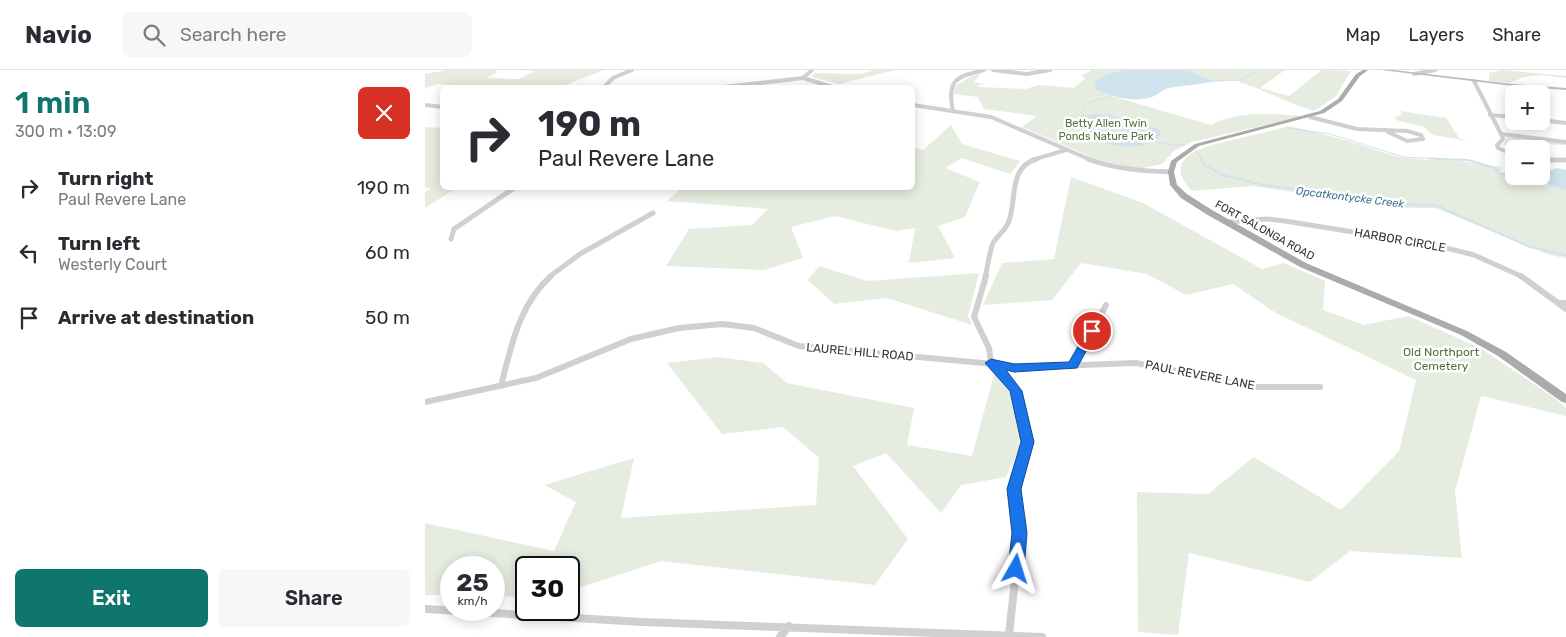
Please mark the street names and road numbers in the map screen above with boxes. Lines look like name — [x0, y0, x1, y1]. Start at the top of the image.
street label: FORT SALONGA ROAD — [1213, 198, 1317, 263]
street label: HARBOR CIRCLE — [1353, 225, 1447, 255]
street label: LAUREL HILL ROAD — [806, 340, 914, 364]
street label: PAUL REVERE LANE — [1144, 357, 1256, 393]

